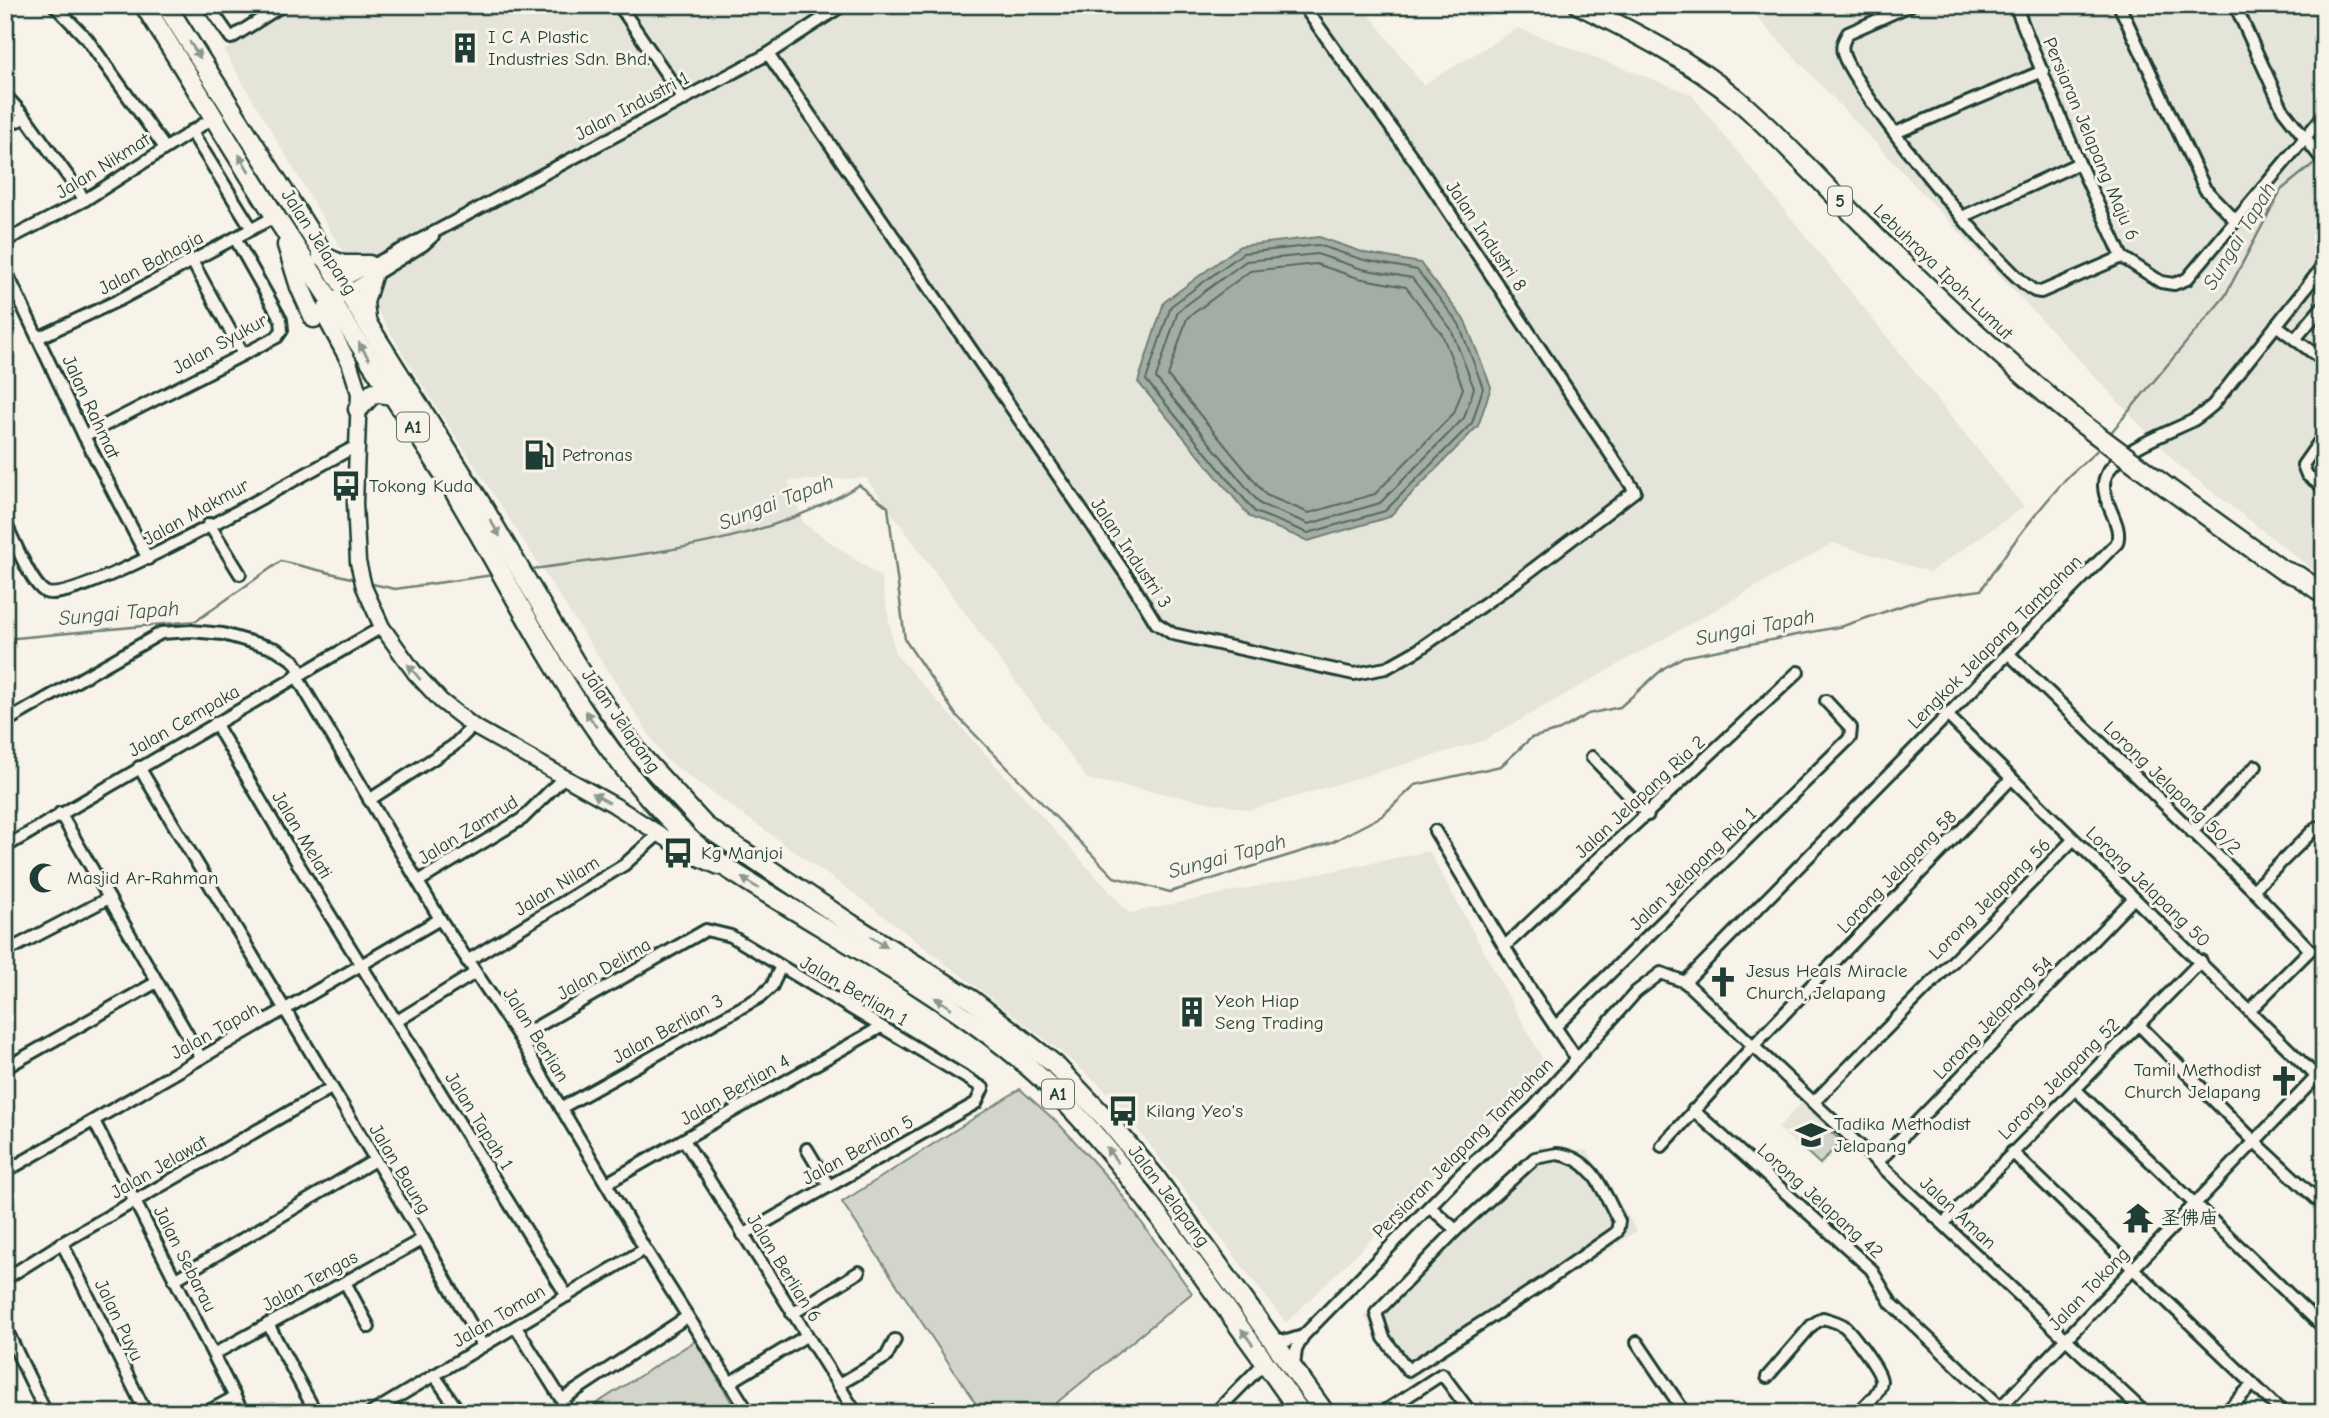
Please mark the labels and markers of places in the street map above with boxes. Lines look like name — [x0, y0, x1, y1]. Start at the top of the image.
place label: I C A Plastic Industries Sdn. Bhd. — [488, 26, 650, 70]
building icon: I C A Plastic Industries Sdn. Bhd. — [448, 31, 482, 65]
fuel station icon: Petronas — [522, 438, 556, 472]
place label: Petronas — [562, 444, 632, 466]
bus stop icon: Tokong Kuda — [329, 469, 363, 503]
place label: Tokong Kuda — [369, 475, 473, 497]
bus stop icon: Kg Manjoi — [661, 836, 695, 870]
place label: Kg Manjoi — [701, 842, 783, 864]
mosque icon: Masjid Ar-Rahman — [27, 861, 61, 895]
place label: Masjid Ar-Rahman — [67, 867, 218, 889]
place label: Jesus Heals Miracle Church, Jelapang — [1746, 960, 1908, 1004]
church icon: Jesus Heals Miracle Church, Jelapang — [1706, 965, 1740, 999]
place label: Yeoh Hiap Seng Trading — [1215, 990, 1324, 1034]
building icon: Yeoh Hiap Seng Trading — [1175, 995, 1209, 1029]
place label: Tamil Methodist Church Jelapang — [2124, 1059, 2262, 1103]
church icon: Tamil Methodist Church Jelapang — [2267, 1064, 2301, 1098]
bus stop icon: Kilang Yeo's — [1106, 1094, 1140, 1128]
place label: Kilang Yeo's — [1146, 1100, 1243, 1122]
place label: Tadika Methodist Jelapang — [1834, 1113, 1971, 1157]
school or university icon: Tadika Methodist Jelapang — [1794, 1118, 1828, 1152]
temple icon: 圣佛庙 — [2121, 1201, 2155, 1235]
place label: 圣佛庙 — [2161, 1207, 2218, 1229]

